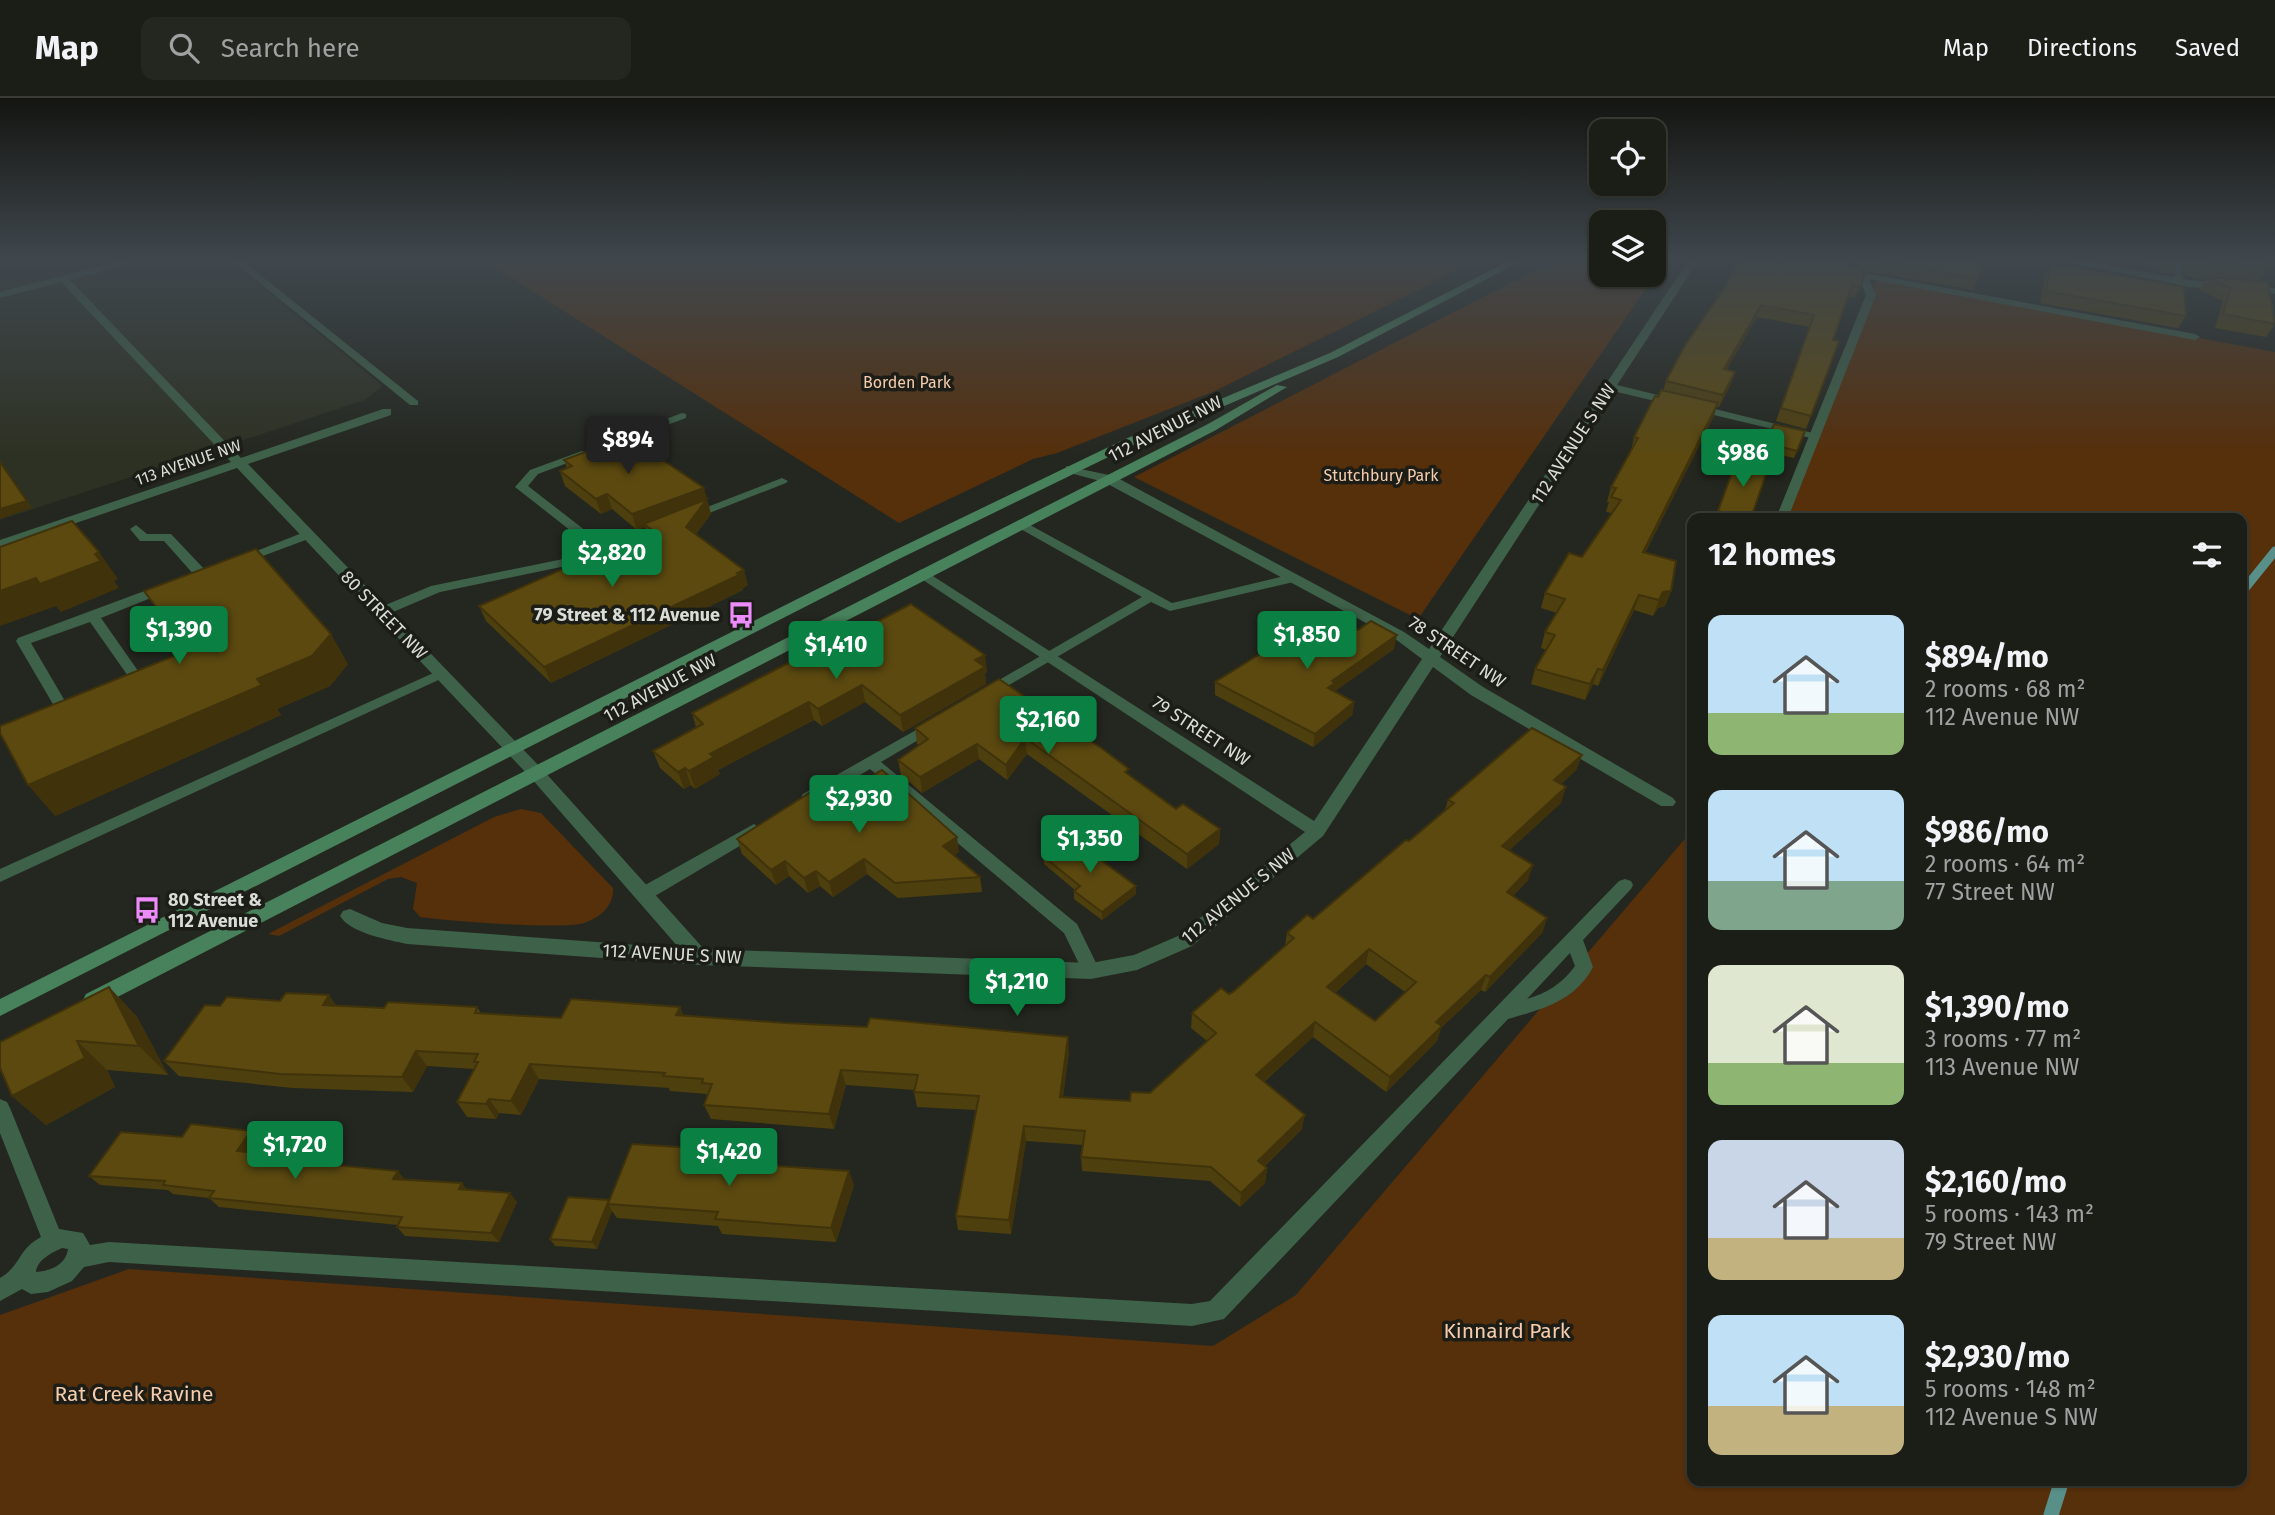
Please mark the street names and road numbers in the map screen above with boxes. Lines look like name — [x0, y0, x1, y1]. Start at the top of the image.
street label: 112 AVENUE S NW — [1526, 380, 1620, 508]
street label: 112 AVENUE NW — [1105, 391, 1226, 467]
street label: 113 AVENUE NW — [133, 435, 244, 489]
street label: 80 STREET NW — [336, 566, 432, 664]
street label: 78 STREET NW — [1404, 611, 1510, 693]
street label: 112 AVENUE NW — [600, 649, 720, 727]
street label: 79 STREET NW — [1148, 691, 1254, 771]
street label: 112 AVENUE S NW — [1177, 844, 1299, 948]
street label: 112 AVENUE S NW — [602, 939, 742, 969]

